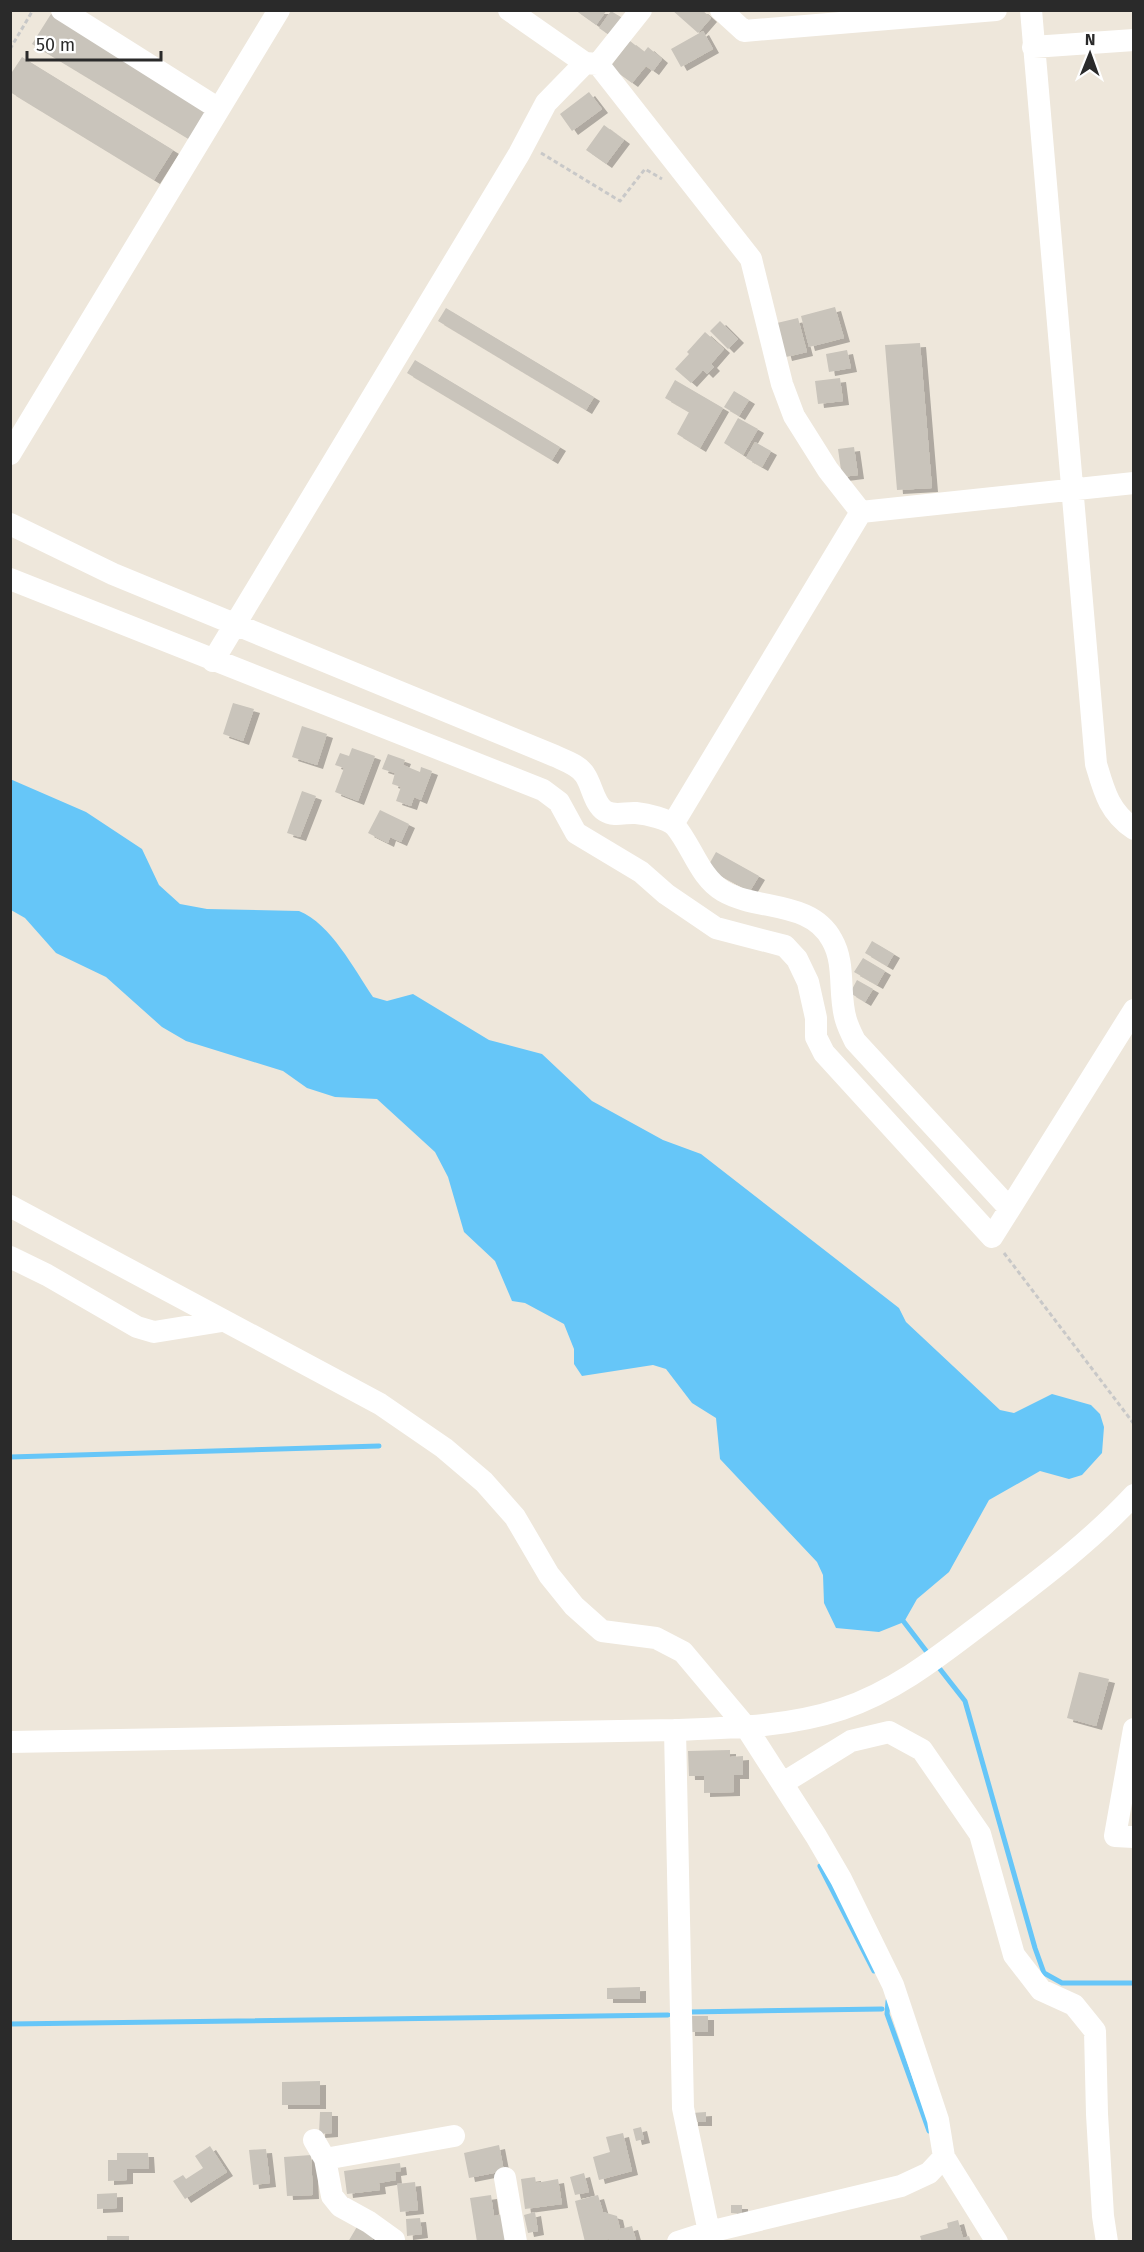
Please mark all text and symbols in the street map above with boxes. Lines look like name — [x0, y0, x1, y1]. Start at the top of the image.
scale bar — [27, 24, 160, 62]
north arrow — [1060, 24, 1120, 84]
text: N — [1085, 30, 1096, 49]
text: 50 m — [36, 34, 75, 56]

